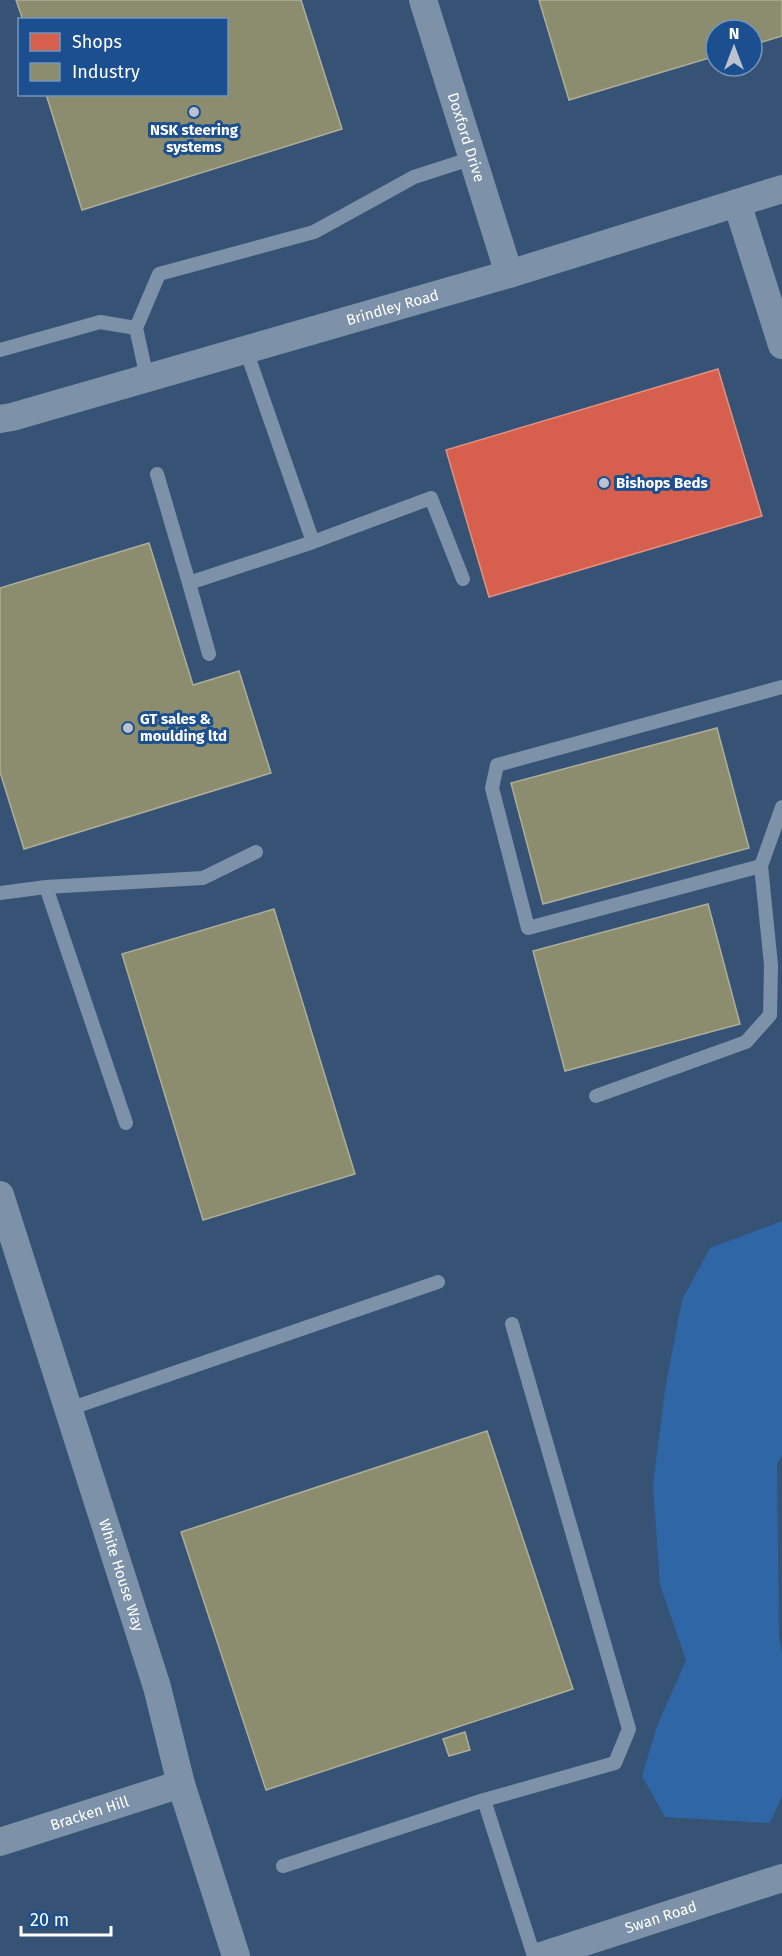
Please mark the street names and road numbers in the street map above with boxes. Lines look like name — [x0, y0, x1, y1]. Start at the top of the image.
street label: Doxford Drive — [444, 90, 489, 184]
street label: Brindley Road — [344, 286, 441, 329]
street label: White House Way — [95, 1517, 148, 1634]
street label: Bracken Hill — [48, 1792, 132, 1834]
street label: Swan Road — [623, 1897, 699, 1937]

